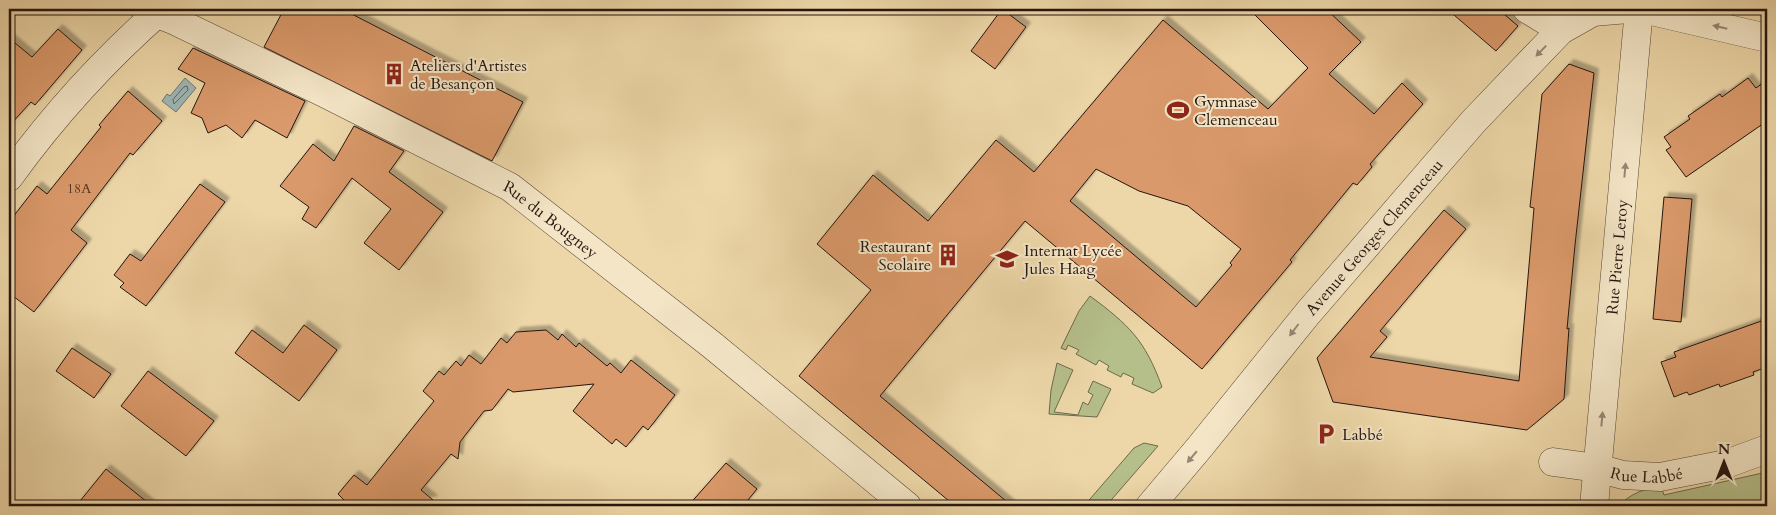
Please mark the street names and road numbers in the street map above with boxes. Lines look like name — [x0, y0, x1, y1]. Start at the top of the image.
street label: Avenue Georges Clemenceau — [1301, 154, 1448, 321]
street label: Rue du Bougney — [499, 175, 603, 264]
street label: Rue Pierre Leroy — [1601, 198, 1634, 316]
street label: Rue Labbé — [1608, 462, 1685, 489]

